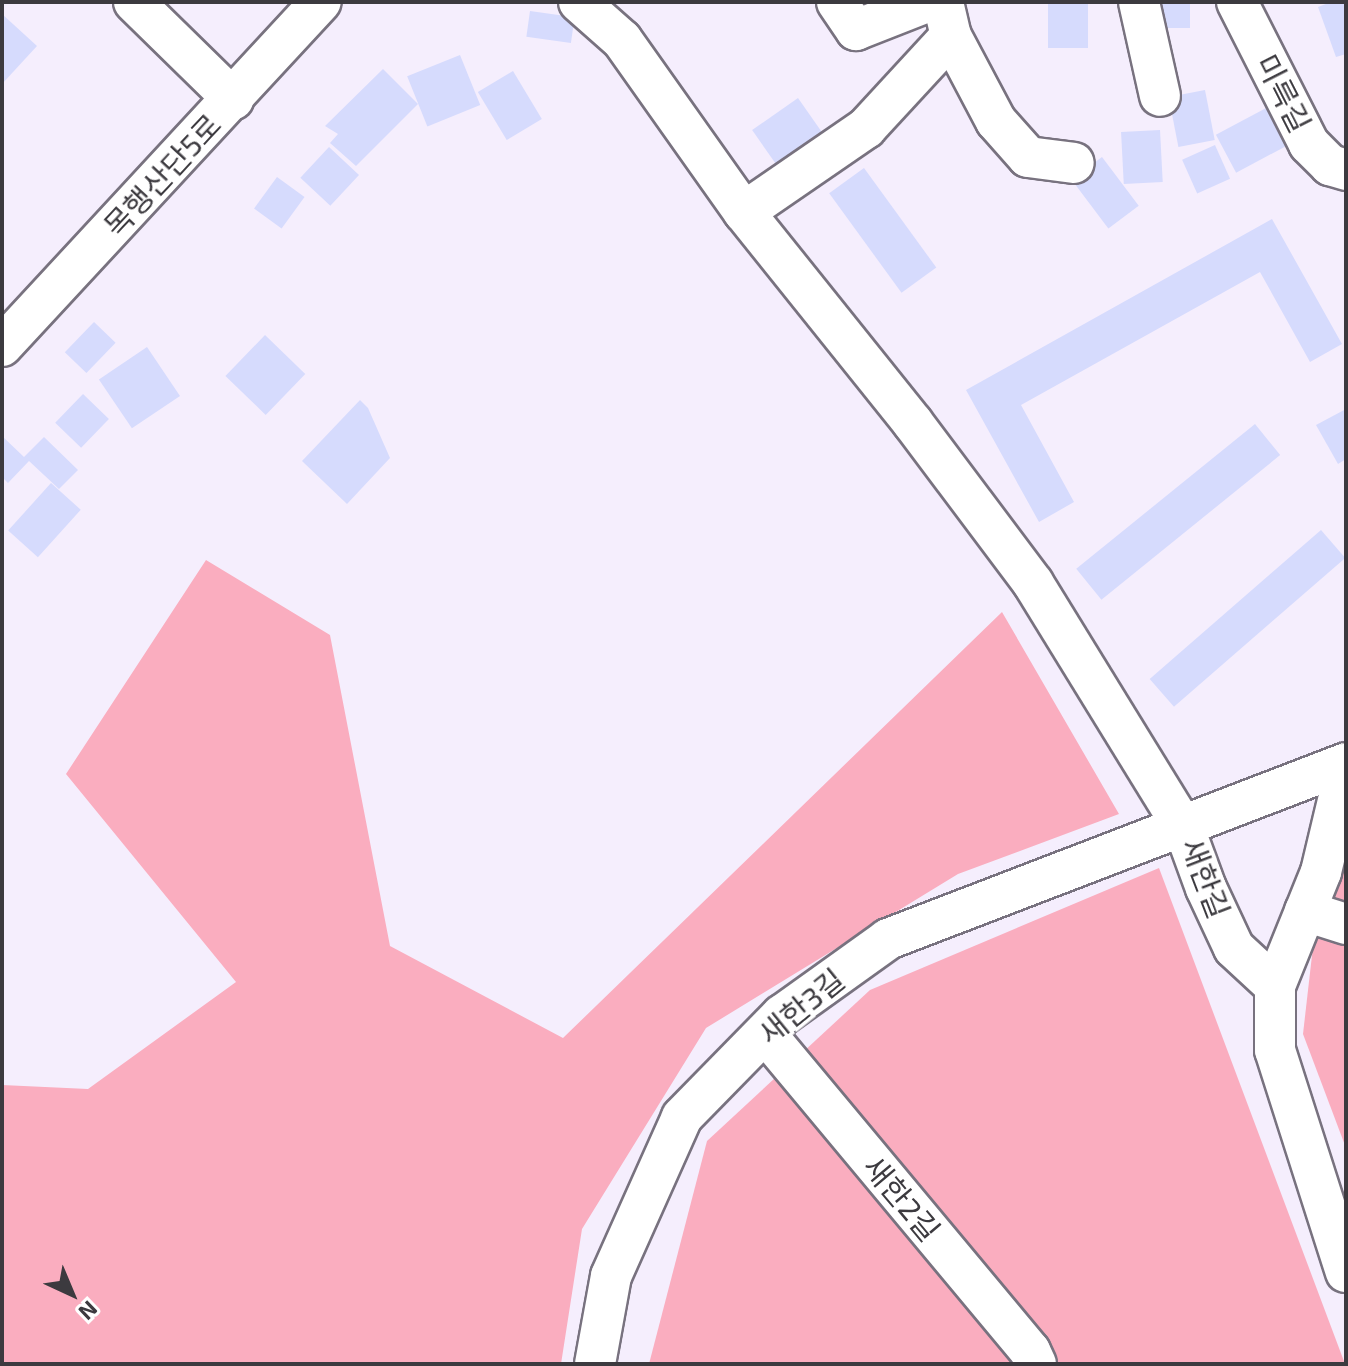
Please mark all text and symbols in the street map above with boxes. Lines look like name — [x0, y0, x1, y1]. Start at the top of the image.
street label: 미륵길 — [1249, 48, 1319, 138]
street label: 목행산단5로 — [96, 106, 228, 244]
street label: 새한길 — [1174, 833, 1238, 923]
street label: 새한3길 — [751, 961, 851, 1051]
street label: 새한2길 — [856, 1148, 948, 1248]
north arrow — [32, 1254, 112, 1334]
text: N — [74, 1296, 103, 1326]

